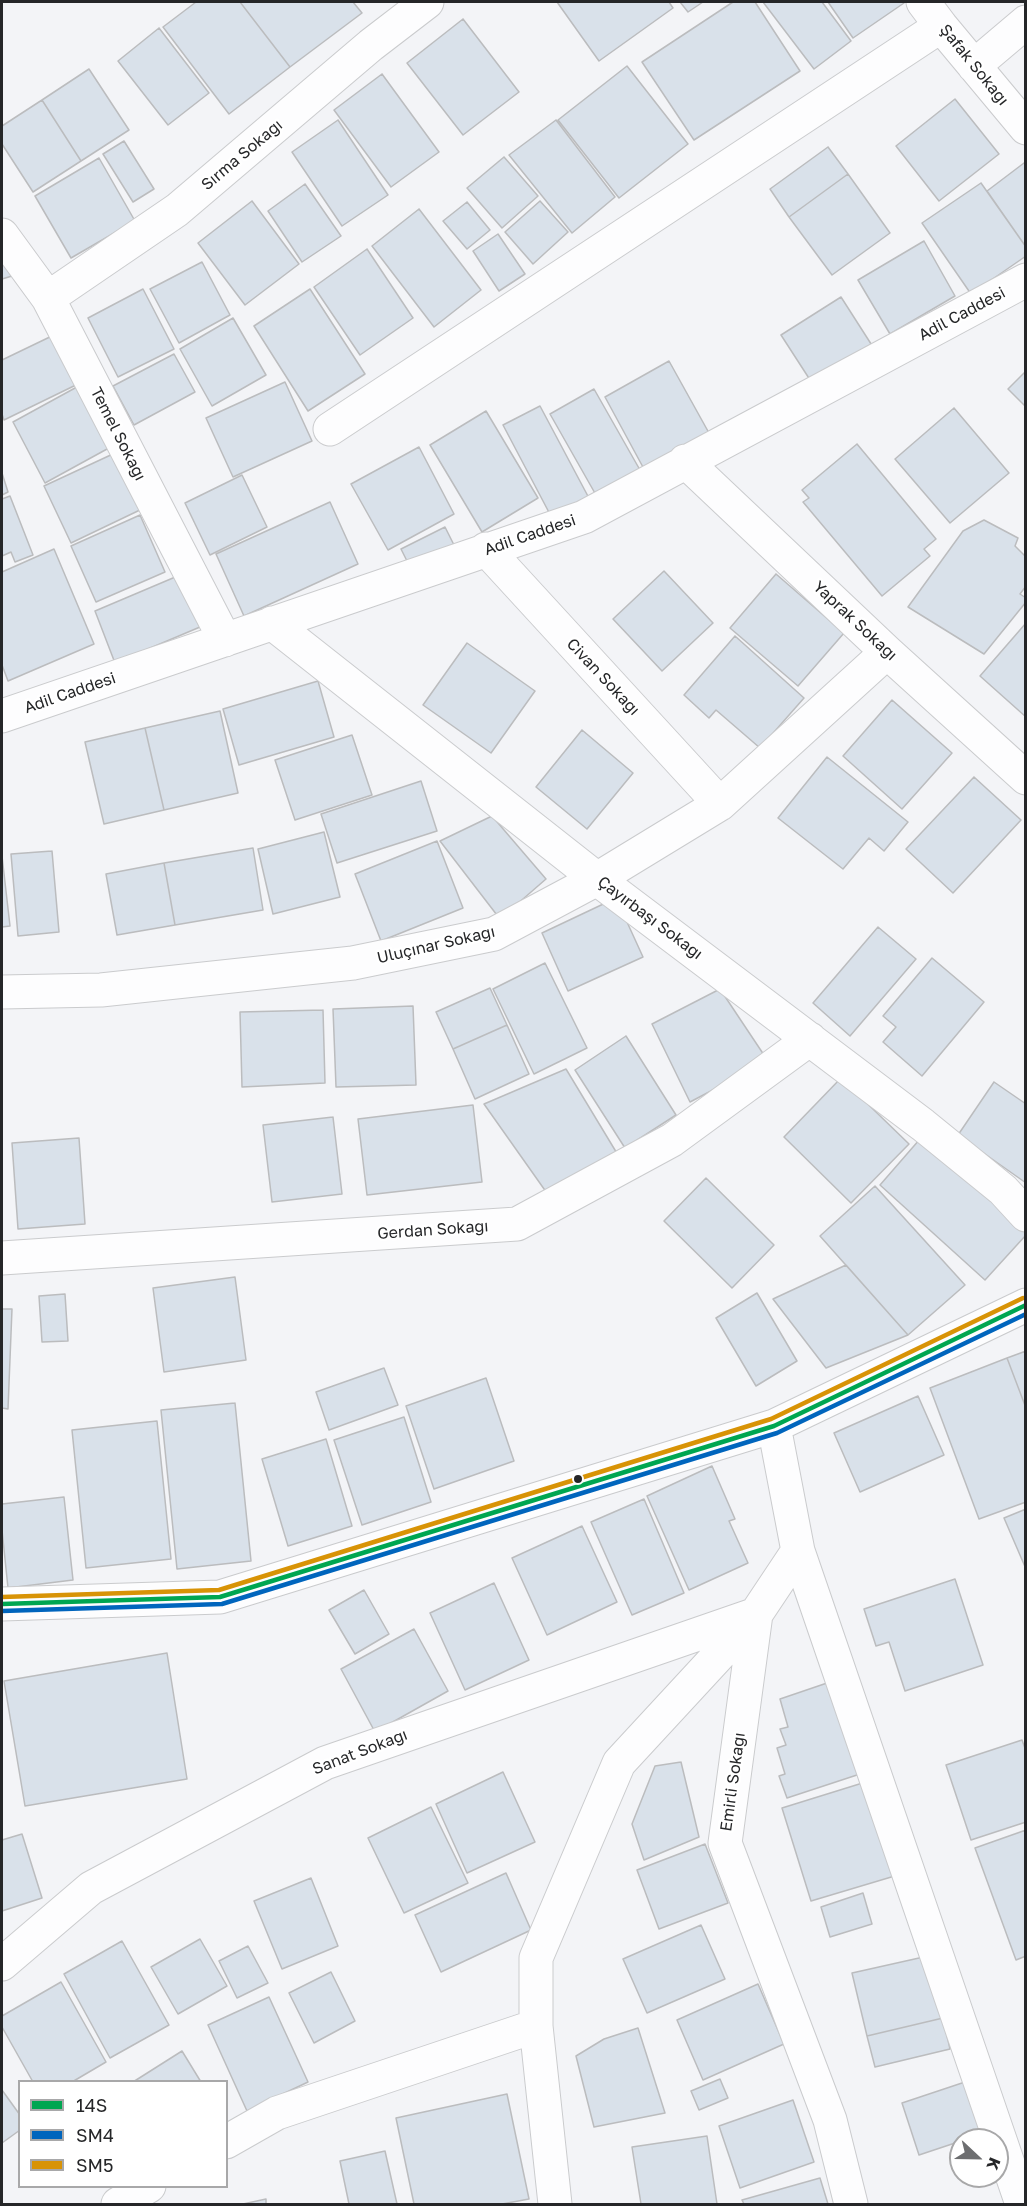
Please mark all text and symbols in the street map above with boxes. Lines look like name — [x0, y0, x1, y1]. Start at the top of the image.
street label: Şafak Sokağı — [935, 21, 1013, 109]
street label: Sırma Sokağı — [198, 116, 286, 194]
street label: Adil Caddesi — [915, 283, 1009, 345]
street label: Temel Sokağı — [86, 384, 150, 484]
street label: Adil Caddesi — [482, 510, 578, 560]
street label: Yaprak Sokağı — [809, 577, 901, 665]
street label: Civan Sokağı — [562, 634, 644, 720]
street label: Adil Caddesi — [22, 668, 118, 718]
street label: Çayırbaşı Sokağı — [594, 872, 706, 964]
street label: Uluçınar Sokağı — [375, 922, 497, 968]
street label: Gerdan Sokağı — [377, 1217, 489, 1243]
unlabelled marker — [572, 1473, 584, 1485]
street label: Sanat Sokağı — [310, 1725, 410, 1779]
street label: Emirli Sokağı — [717, 1731, 749, 1833]
legend — [18, 2080, 228, 2188]
text: 14S — [76, 2094, 107, 2116]
text: SM4 — [76, 2124, 114, 2146]
north arrow — [949, 2128, 1009, 2188]
text: SM5 — [76, 2154, 113, 2176]
text: K — [982, 2155, 1005, 2173]

